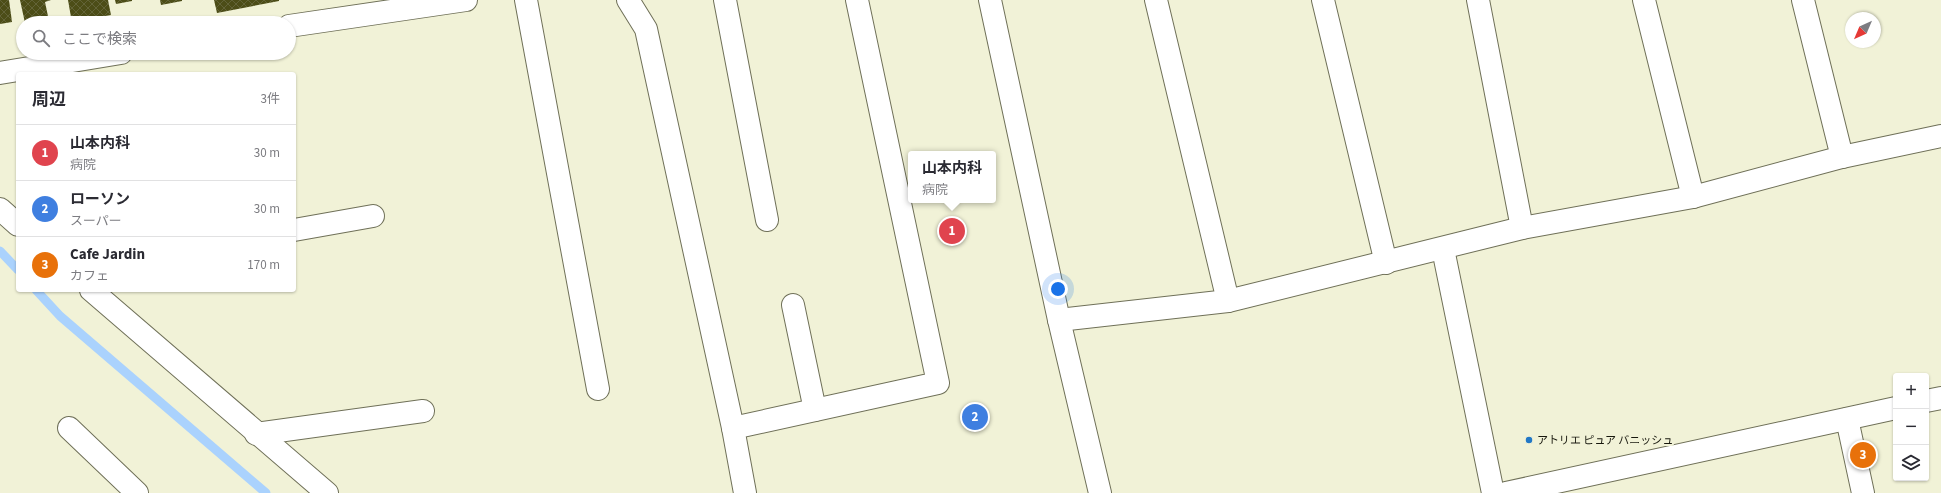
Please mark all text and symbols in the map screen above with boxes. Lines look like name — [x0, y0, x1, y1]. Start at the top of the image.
north arrow — [1845, 12, 1881, 48]
search box — [16, 16, 296, 60]
icon: search — [30, 27, 52, 49]
text: ここで検索 — [62, 29, 137, 50]
text: 周辺 — [32, 88, 66, 112]
text: 3件 — [261, 90, 280, 108]
text: 山本内科 — [70, 133, 130, 154]
text: 1 — [42, 144, 48, 162]
text: 30 m — [254, 144, 280, 162]
popup — [908, 151, 996, 203]
text: 病院 — [70, 156, 96, 174]
text: 山本内科 — [922, 158, 982, 179]
text: 病院 — [922, 181, 948, 199]
text: ローソン — [70, 189, 130, 210]
text: 2 — [42, 200, 48, 218]
text: 30 m — [254, 200, 280, 218]
text: スーパー — [70, 212, 122, 230]
pin: 1 — [939, 216, 965, 246]
text: Cafe Jardin — [70, 244, 145, 265]
text: 3 — [42, 256, 48, 274]
text: 170 m — [247, 256, 280, 274]
text: カフェ — [70, 267, 109, 285]
your location — [1048, 279, 1068, 299]
map controls — [1893, 373, 1929, 481]
button: + — [1893, 373, 1929, 409]
pin: 2 — [962, 402, 988, 432]
button: − — [1893, 409, 1929, 445]
place label: アトリエ ピュア バニッシュ — [1537, 433, 1673, 448]
marker: アトリエ ピュア バニッシュ — [1524, 435, 1534, 445]
pin: 3 — [1850, 440, 1876, 470]
button: layers — [1893, 445, 1929, 481]

